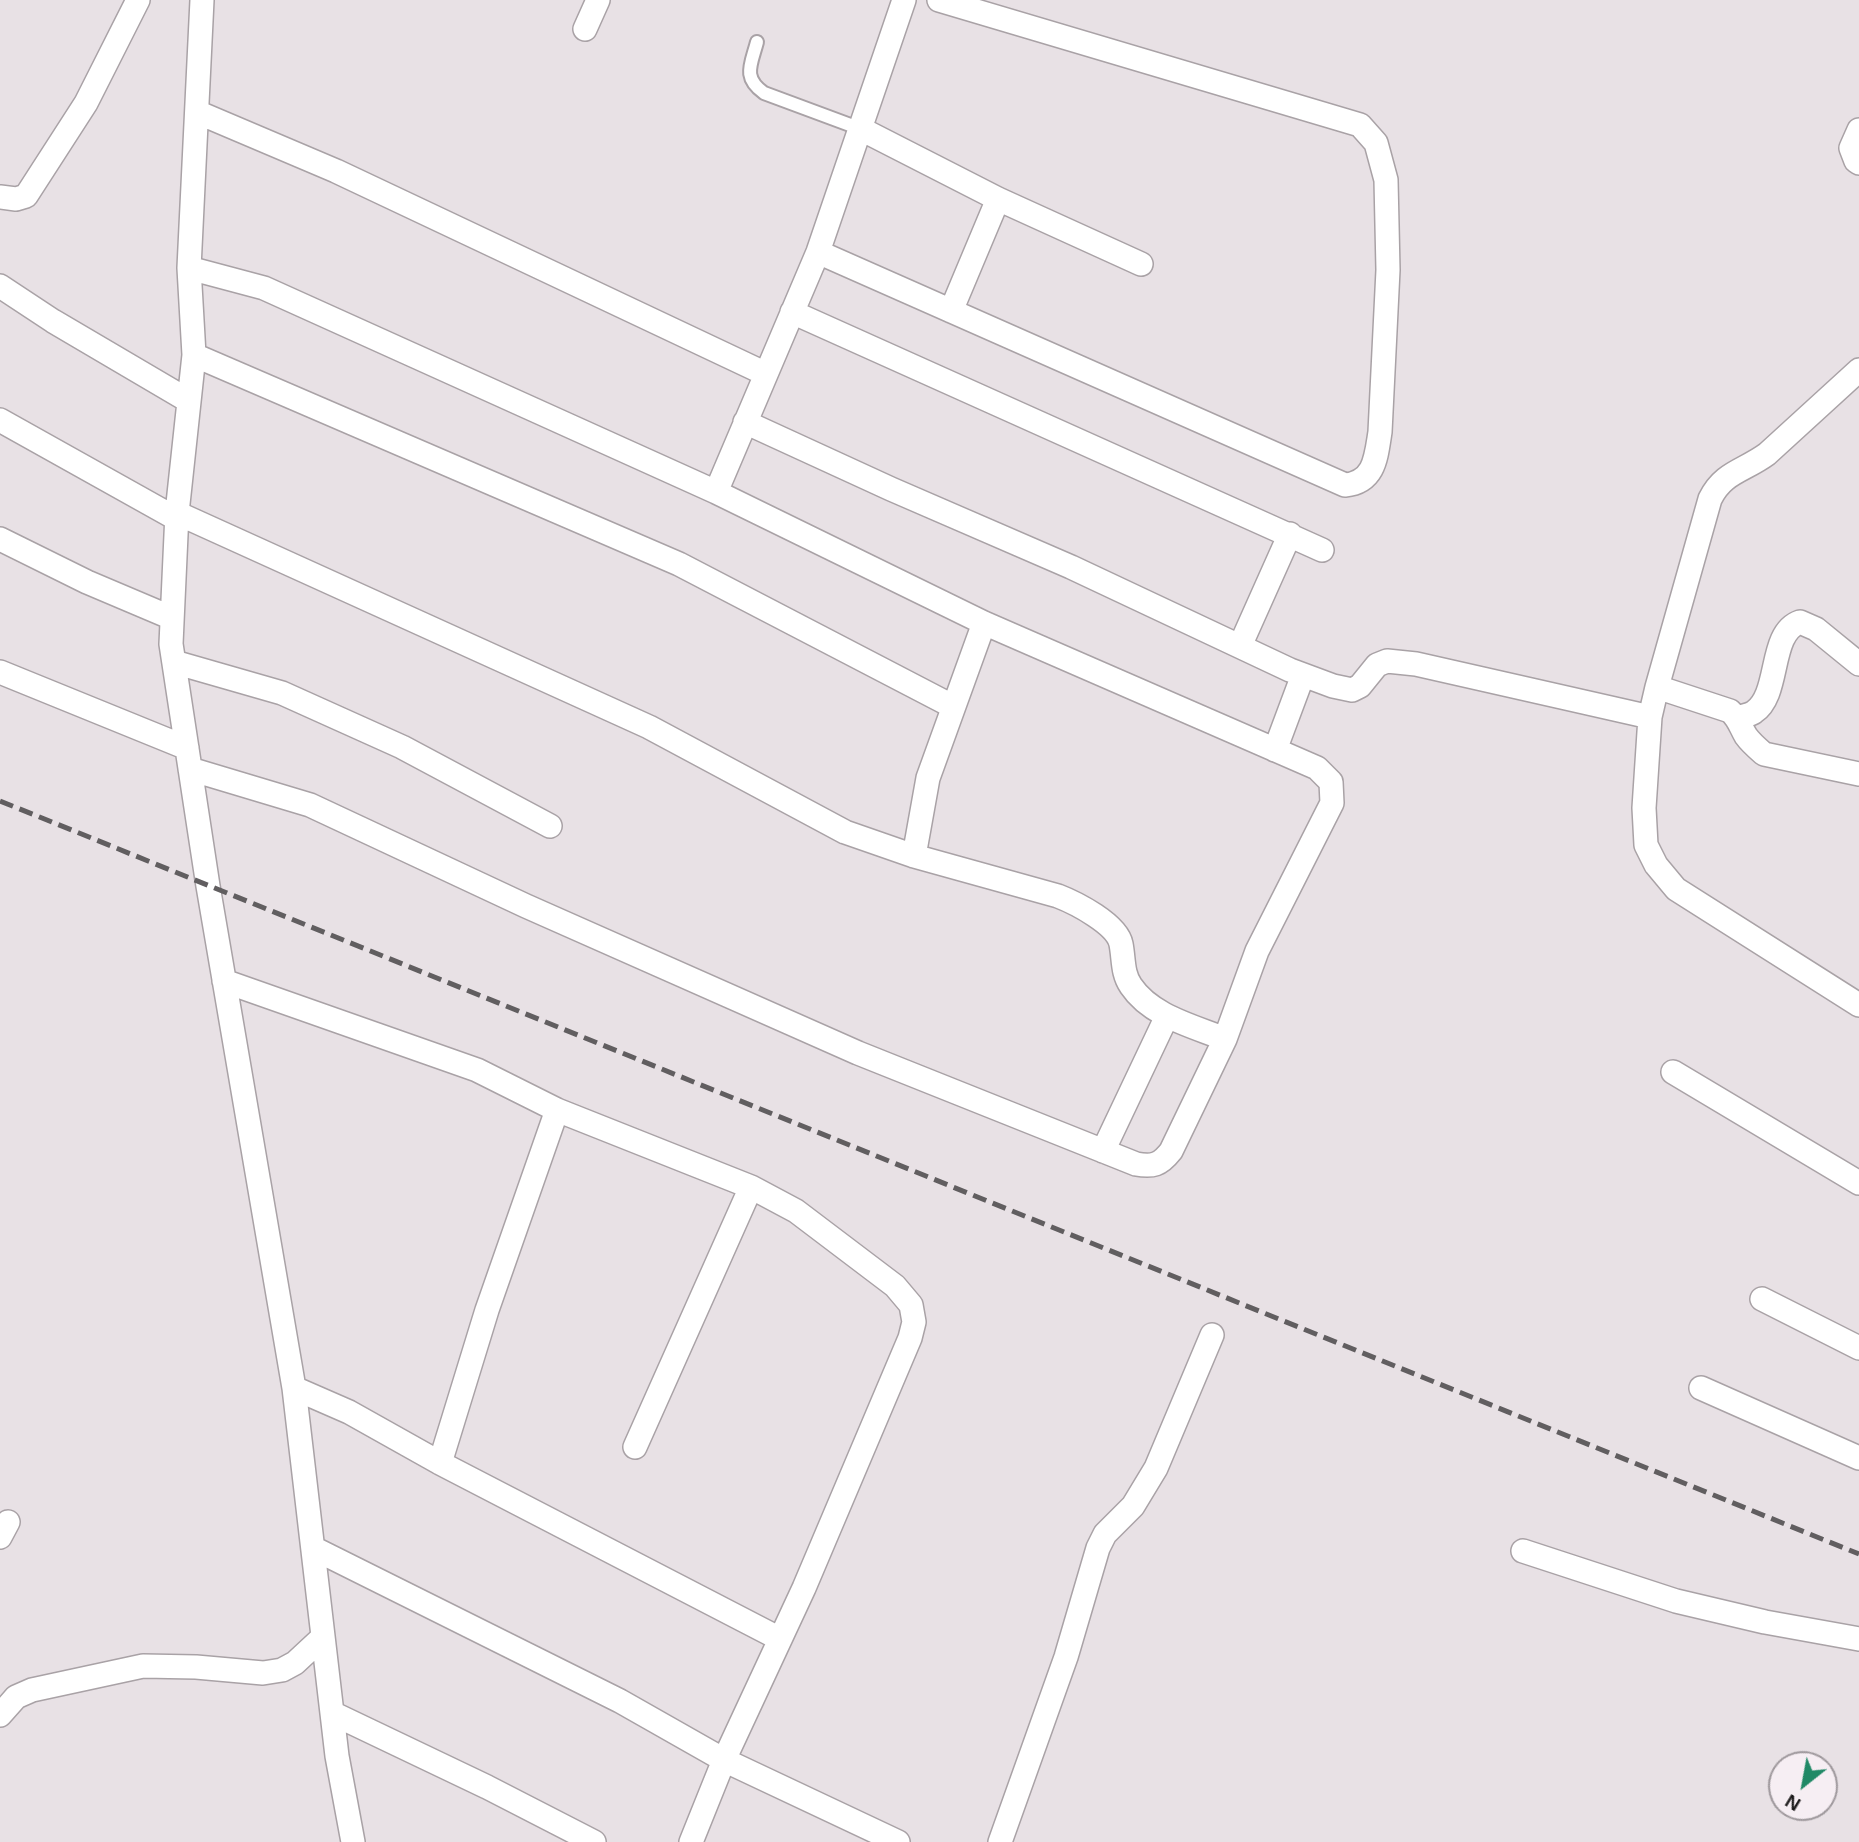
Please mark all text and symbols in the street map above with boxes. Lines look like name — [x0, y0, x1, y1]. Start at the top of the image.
north arrow — [1768, 1751, 1838, 1821]
text: N — [1782, 1790, 1804, 1815]

